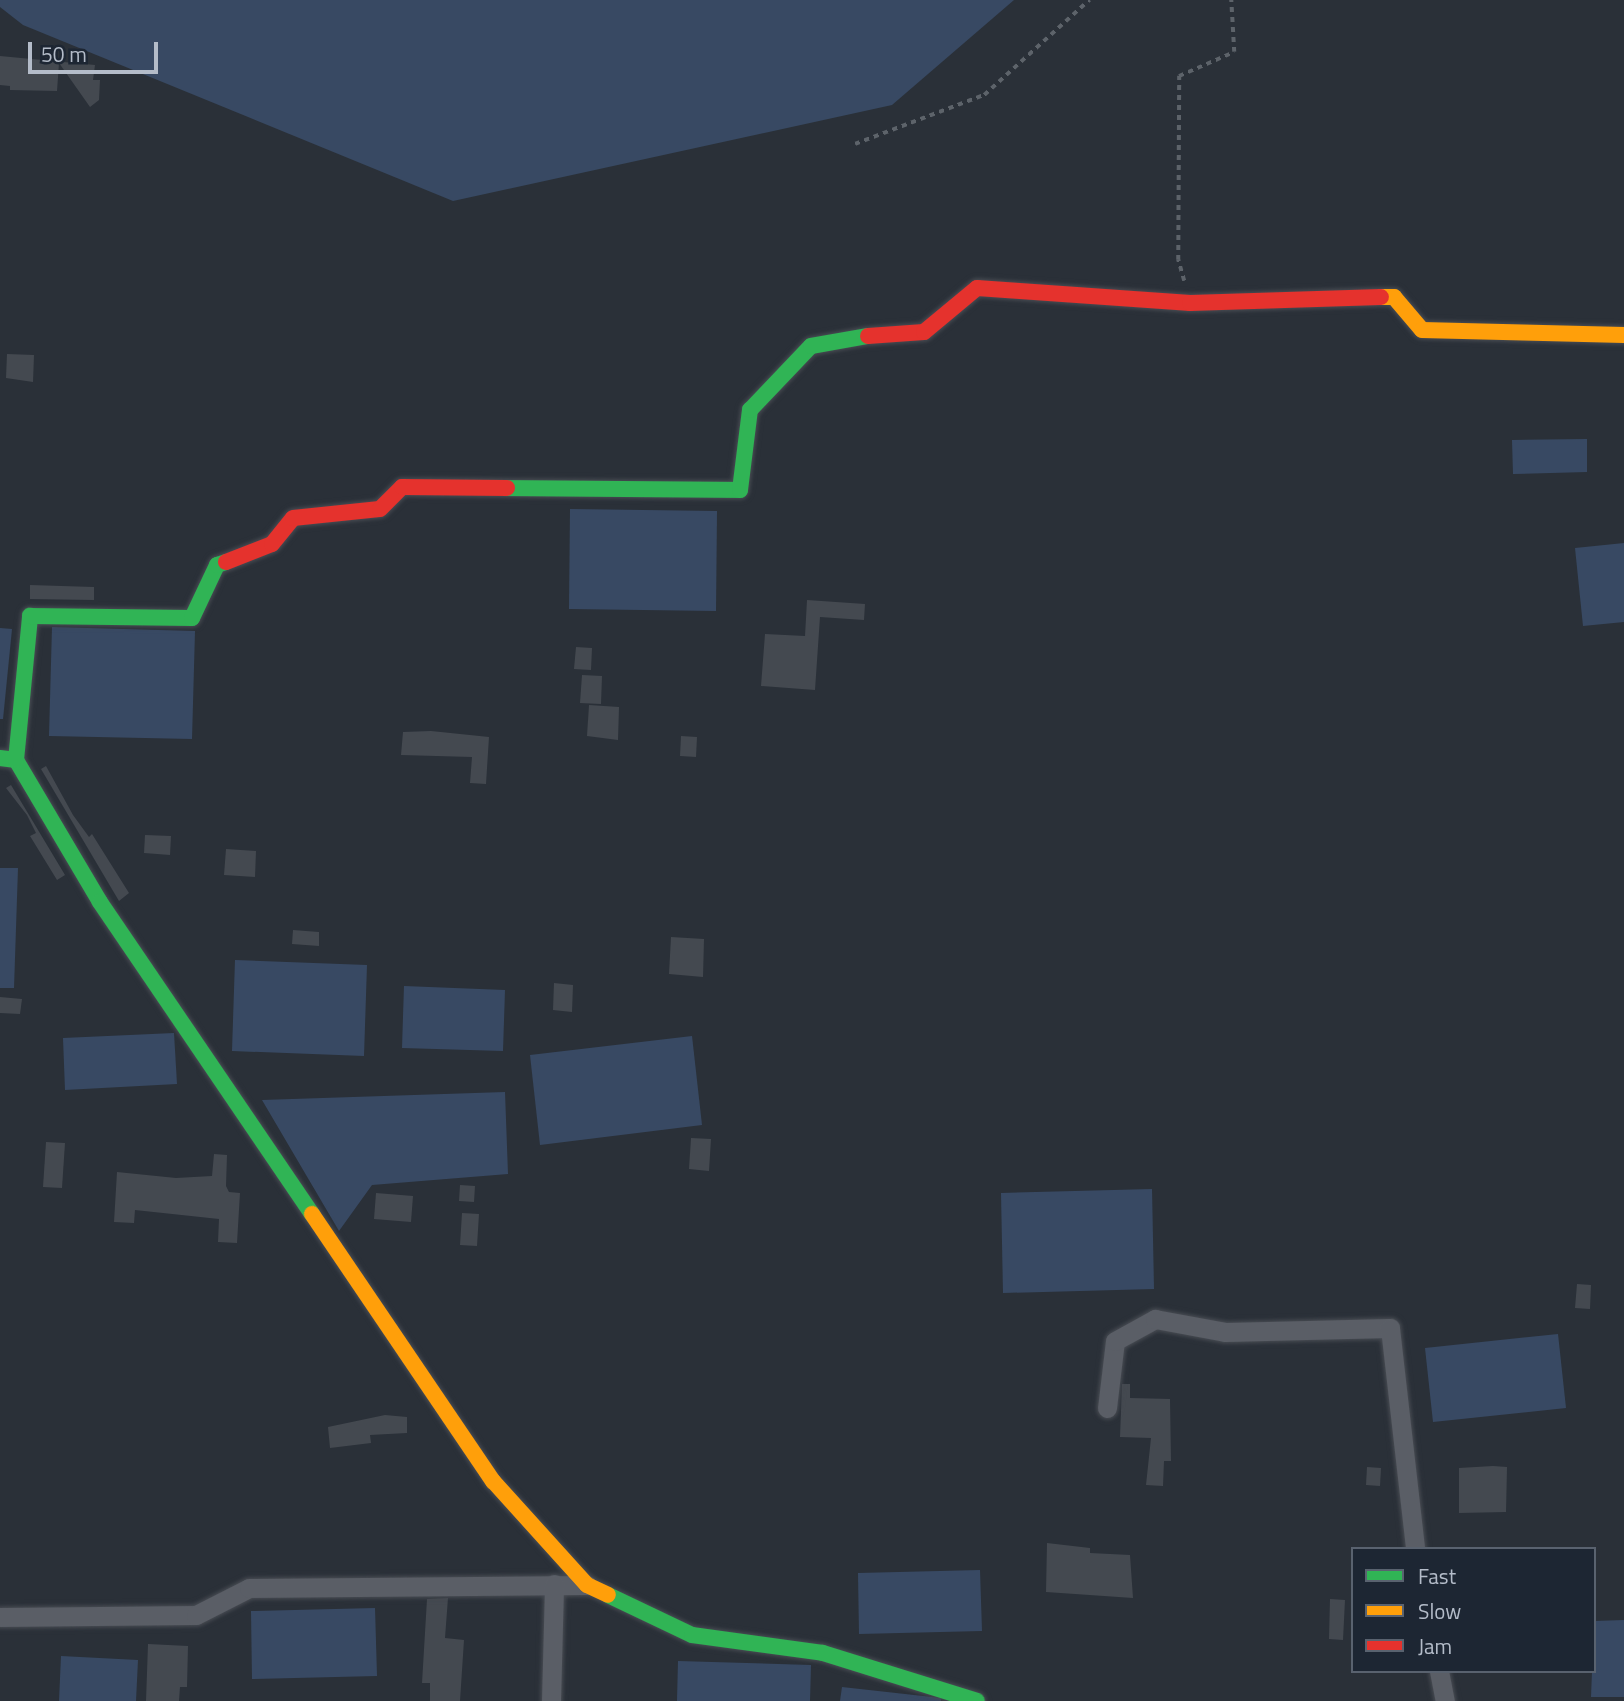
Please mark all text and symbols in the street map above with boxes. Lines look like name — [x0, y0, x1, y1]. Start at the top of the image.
scale bar — [32, 28, 161, 72]
text: 50 m — [41, 38, 87, 70]
legend — [1351, 1547, 1596, 1673]
text: Fast — [1418, 1560, 1456, 1592]
text: Slow — [1418, 1595, 1461, 1627]
text: Jam — [1418, 1630, 1452, 1662]

